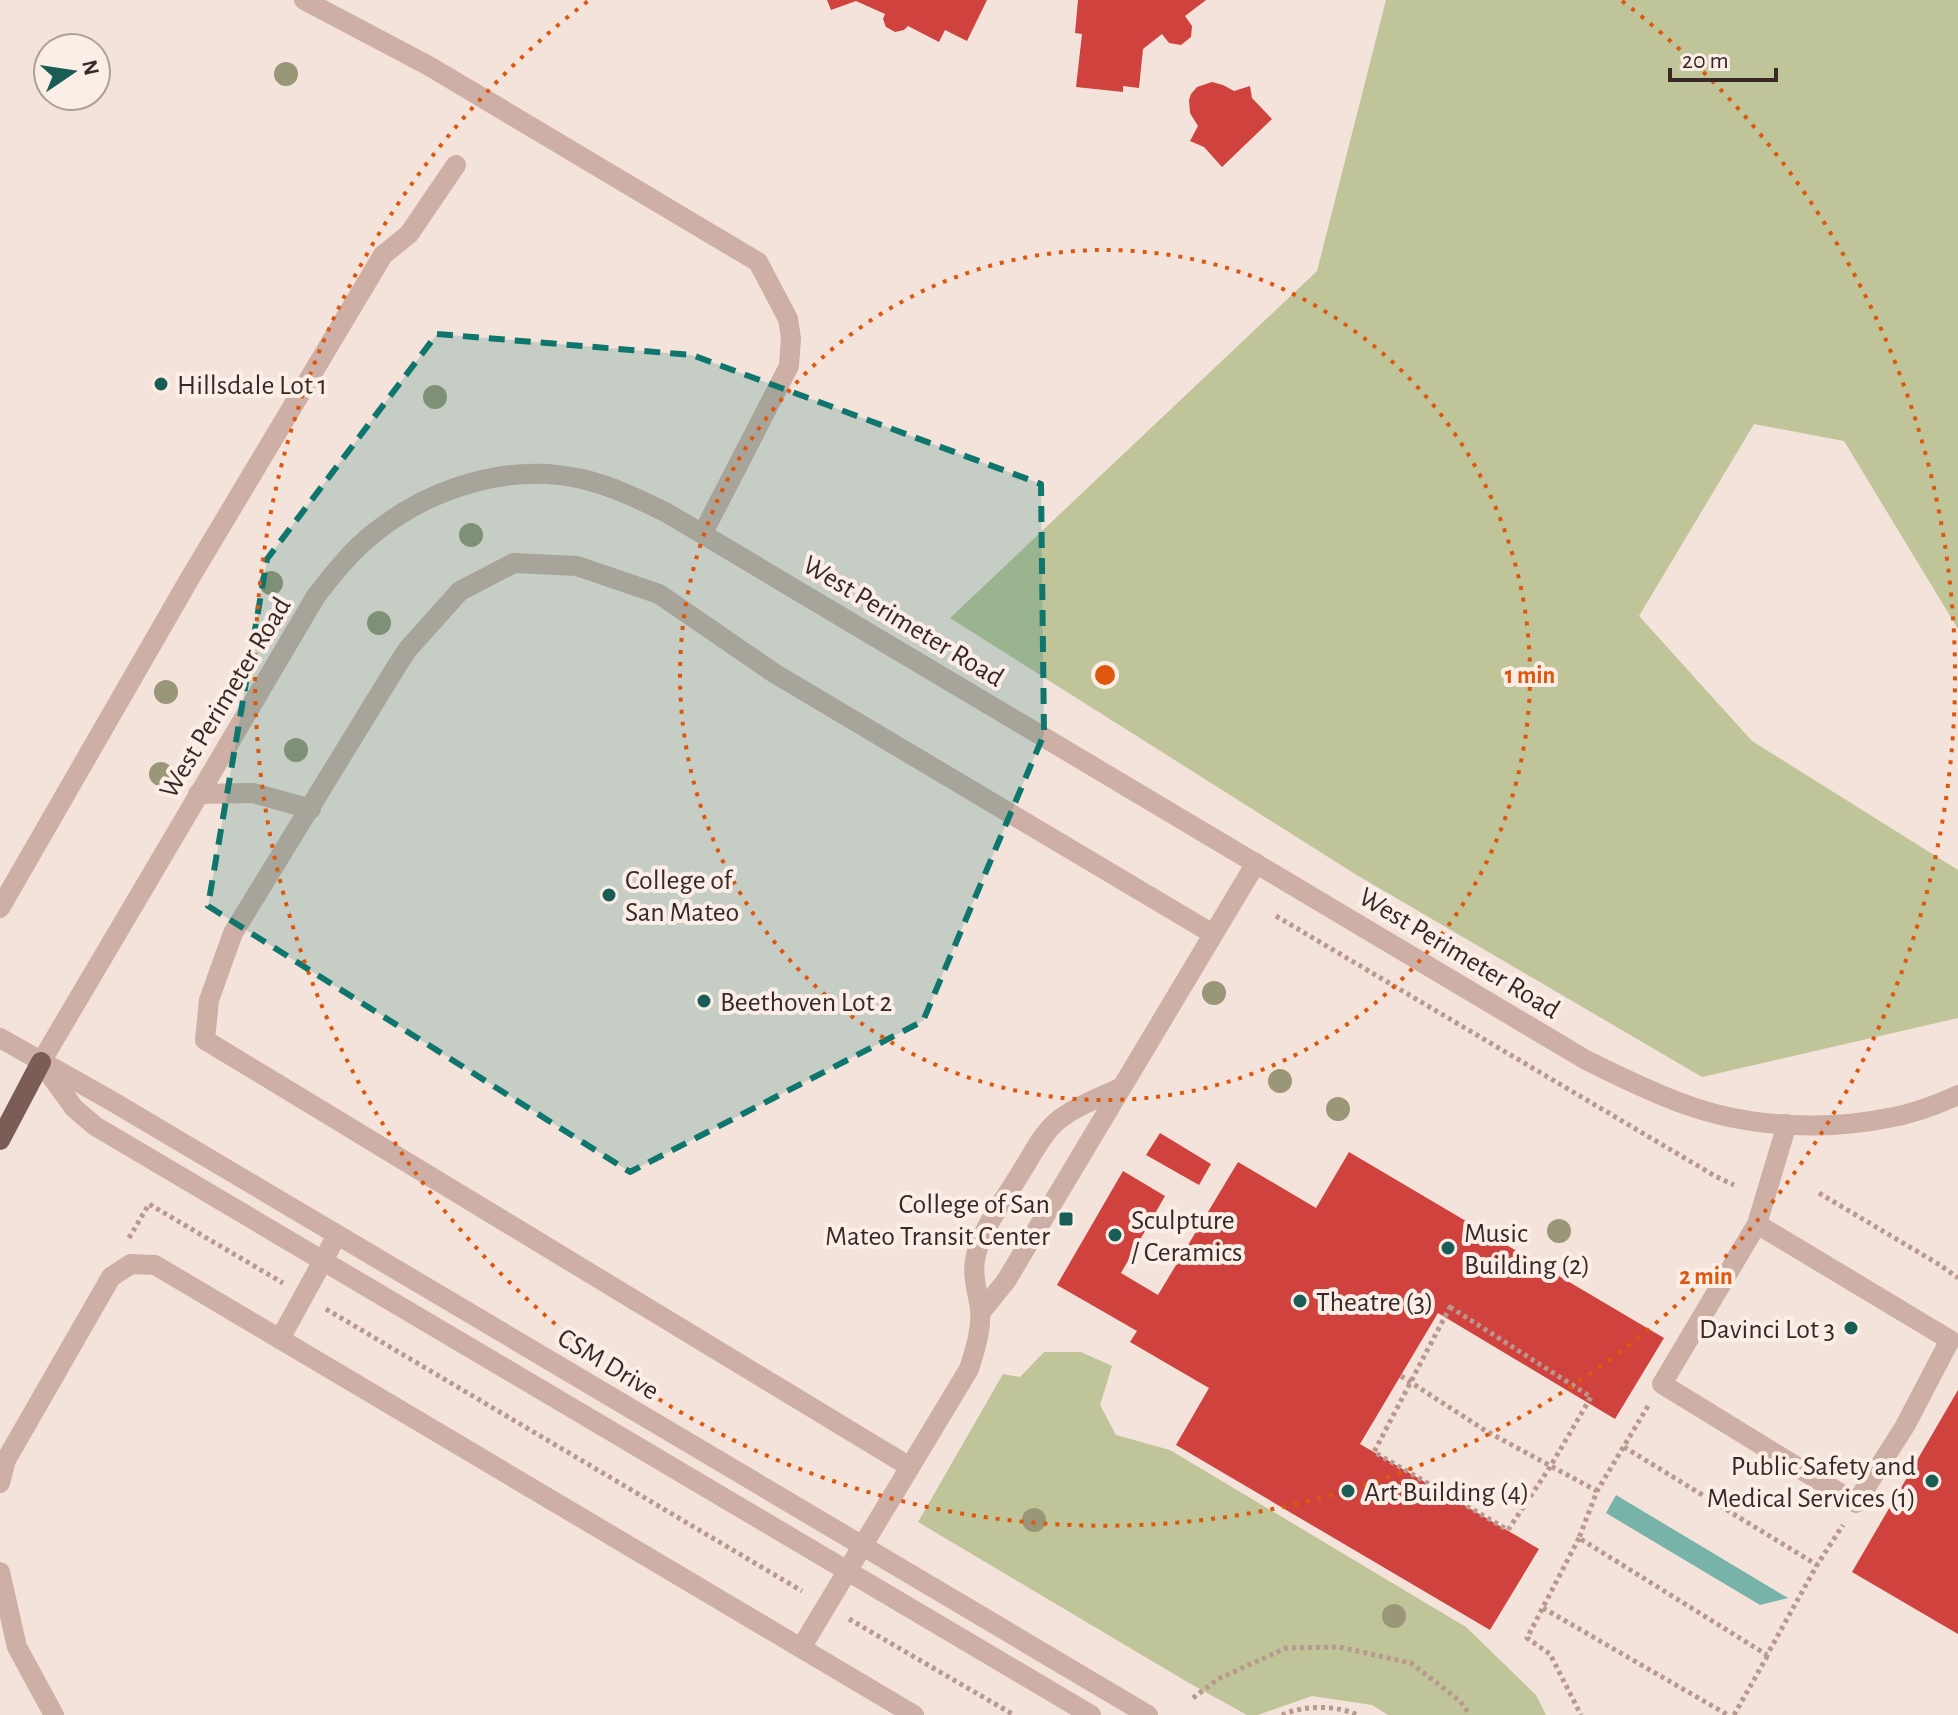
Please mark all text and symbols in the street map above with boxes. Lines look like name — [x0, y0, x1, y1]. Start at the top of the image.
north arrow — [32, 32, 112, 112]
scale bar — [1670, 32, 1776, 82]
text: 20 m — [1682, 49, 1729, 73]
text: N — [78, 58, 103, 78]
place label: Hillsdale Lot 1 — [177, 372, 327, 400]
marker: Hillsdale Lot 1 — [152, 375, 170, 393]
street label: West Perimeter Road — [798, 551, 1008, 693]
street label: West Perimeter Road — [155, 593, 297, 803]
centre of rings — [1091, 661, 1119, 689]
text: 1 min — [1505, 664, 1555, 688]
place label: College of San Mateo — [625, 867, 739, 927]
street label: West Perimeter Road — [1354, 883, 1564, 1025]
marker: College of San Mateo — [600, 886, 618, 904]
place label: Beethoven Lot 2 — [720, 989, 892, 1017]
marker: Beethoven Lot 2 — [695, 992, 713, 1010]
place label: College of San Mateo Transit Center — [825, 1191, 1050, 1251]
place label: Sculpture / Ceramics — [1131, 1207, 1242, 1267]
marker: College of San Mateo Transit Center — [1057, 1210, 1075, 1228]
place label: Music Building (2) — [1464, 1220, 1590, 1280]
marker: Sculpture / Ceramics — [1106, 1226, 1124, 1244]
marker: Music Building (2) — [1439, 1239, 1457, 1257]
text: 2 min — [1679, 1265, 1733, 1289]
place label: Theatre (3) — [1316, 1289, 1434, 1317]
marker: Theatre (3) — [1291, 1292, 1309, 1310]
place label: Davinci Lot 3 — [1699, 1316, 1835, 1344]
marker: Davinci Lot 3 — [1842, 1319, 1860, 1337]
street label: CSM Drive — [552, 1324, 663, 1406]
place label: Public Safety and Medical Services (1) — [1707, 1453, 1916, 1513]
marker: Public Safety and Medical Services (1) — [1923, 1472, 1941, 1490]
place label: Art Building (4) — [1364, 1479, 1530, 1507]
marker: Art Building (4) — [1339, 1482, 1357, 1500]

